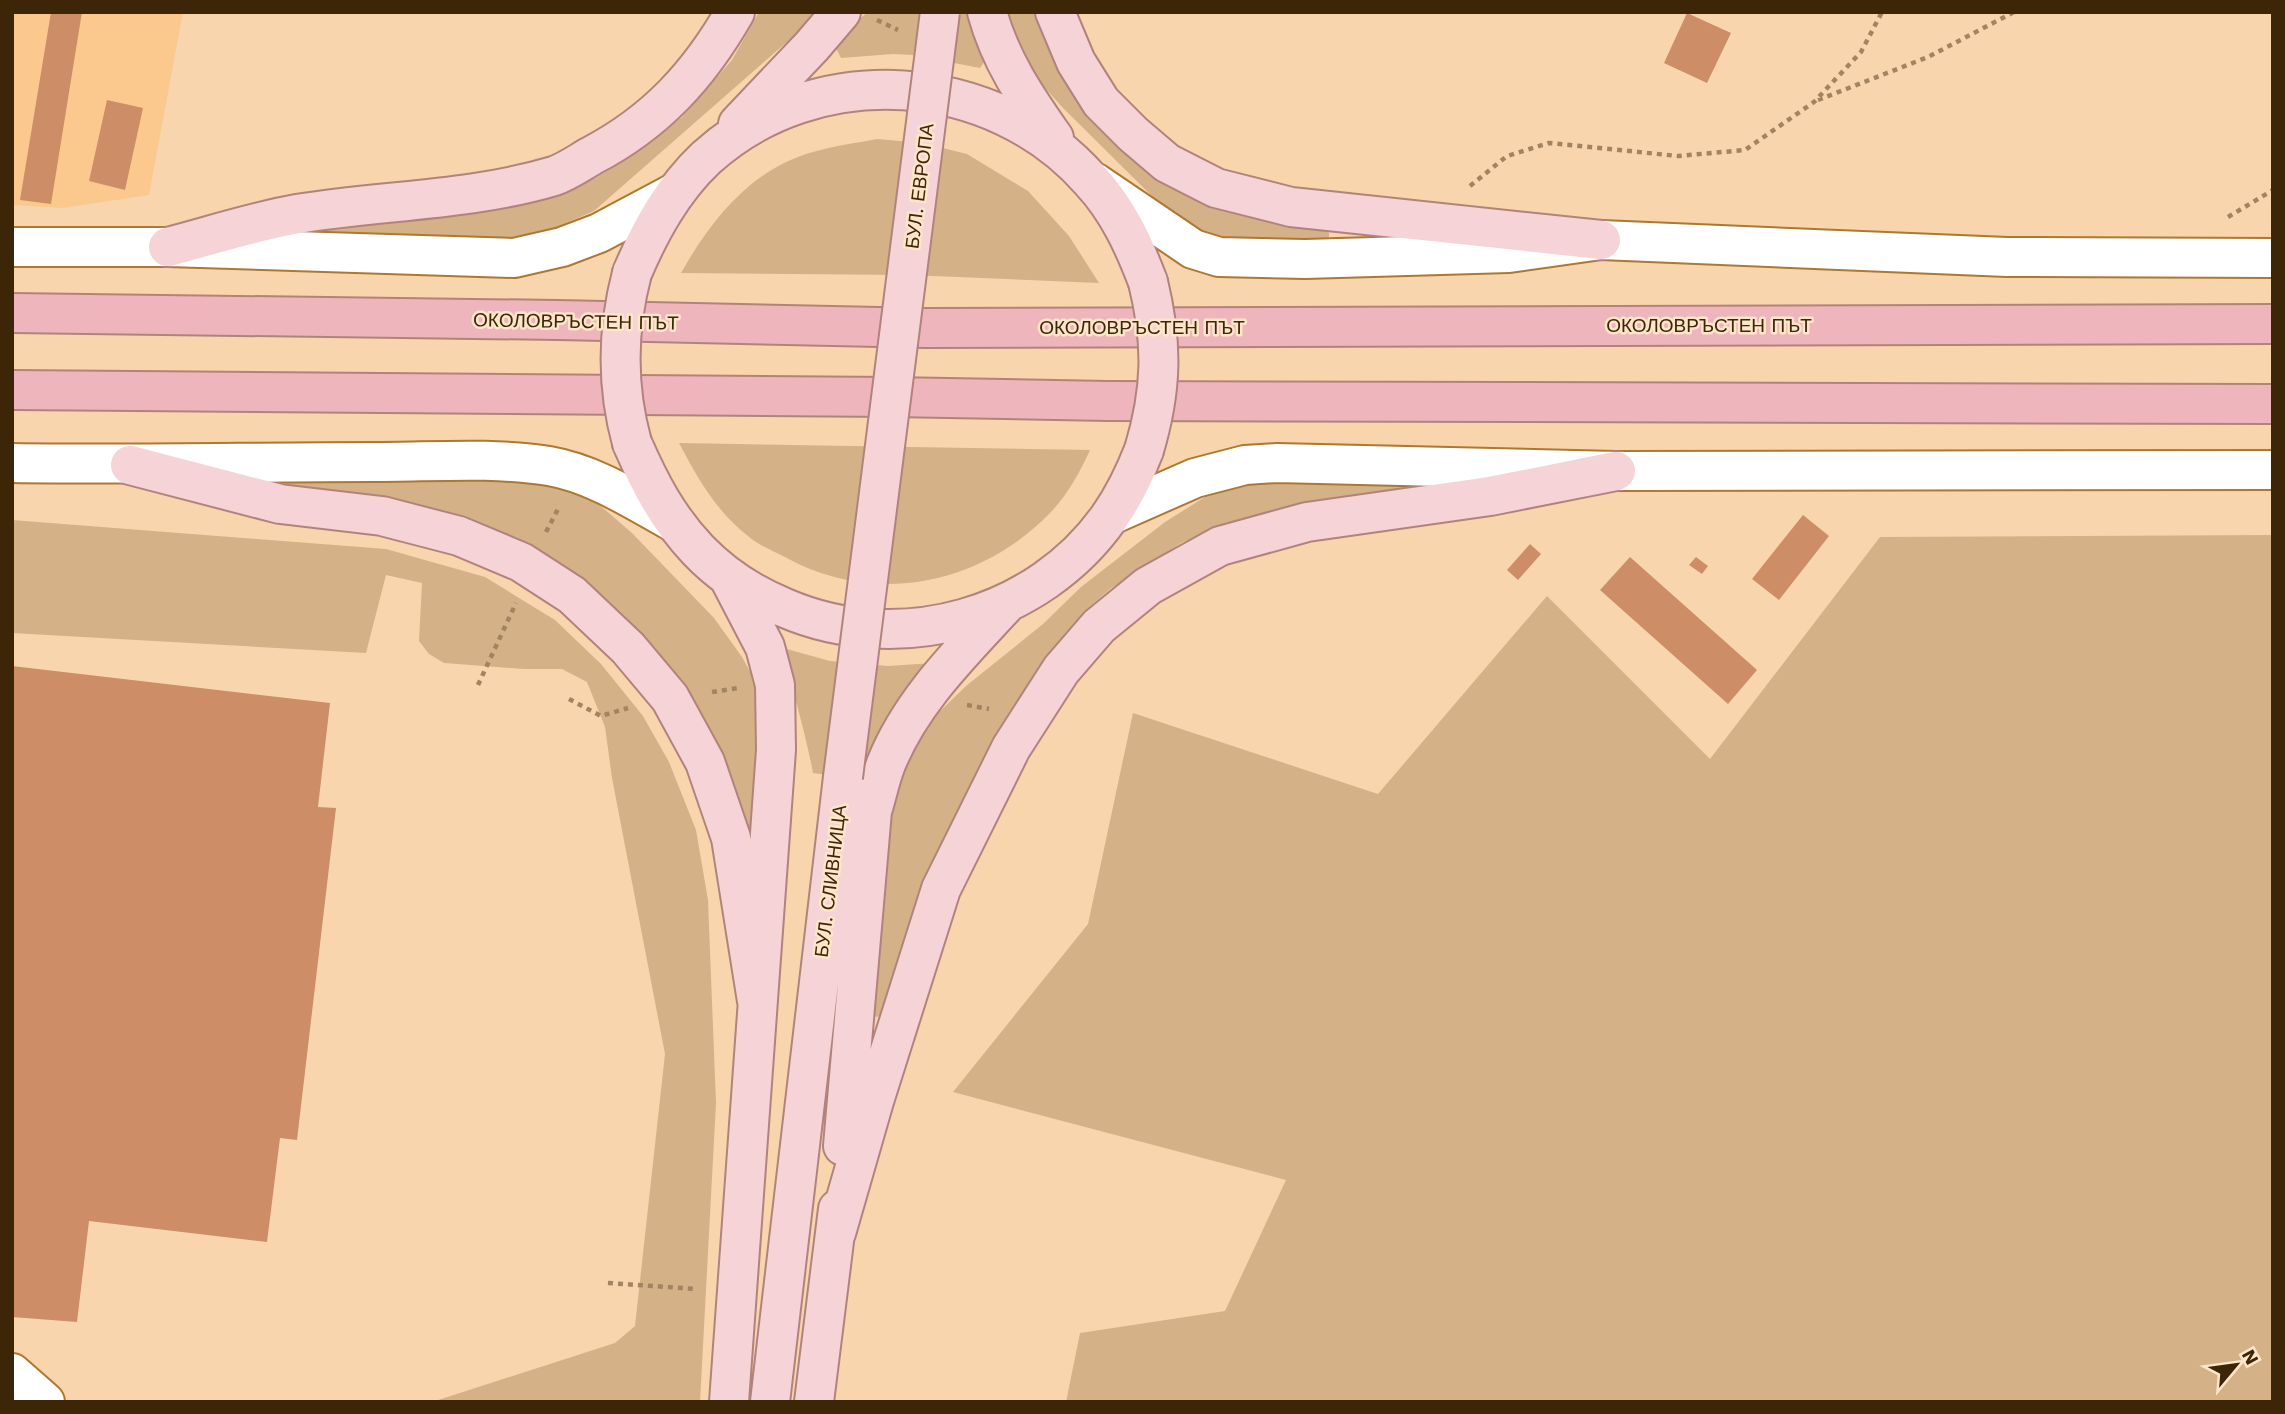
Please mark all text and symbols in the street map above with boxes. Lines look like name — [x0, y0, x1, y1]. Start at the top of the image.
street label: БУЛ. ЕВРОПА — [900, 122, 939, 250]
street label: ОКОЛОВРЪСТЕН ПЪТ — [473, 308, 679, 335]
street label: ОКОЛОВРЪСТЕН ПЪТ — [1606, 314, 1812, 337]
street label: ОКОЛОВРЪСТЕН ПЪТ — [1039, 316, 1245, 339]
street label: БУЛ. СЛИВНИЦА — [810, 803, 851, 959]
north arrow — [2201, 1330, 2271, 1400]
text: N — [2237, 1345, 2264, 1369]

